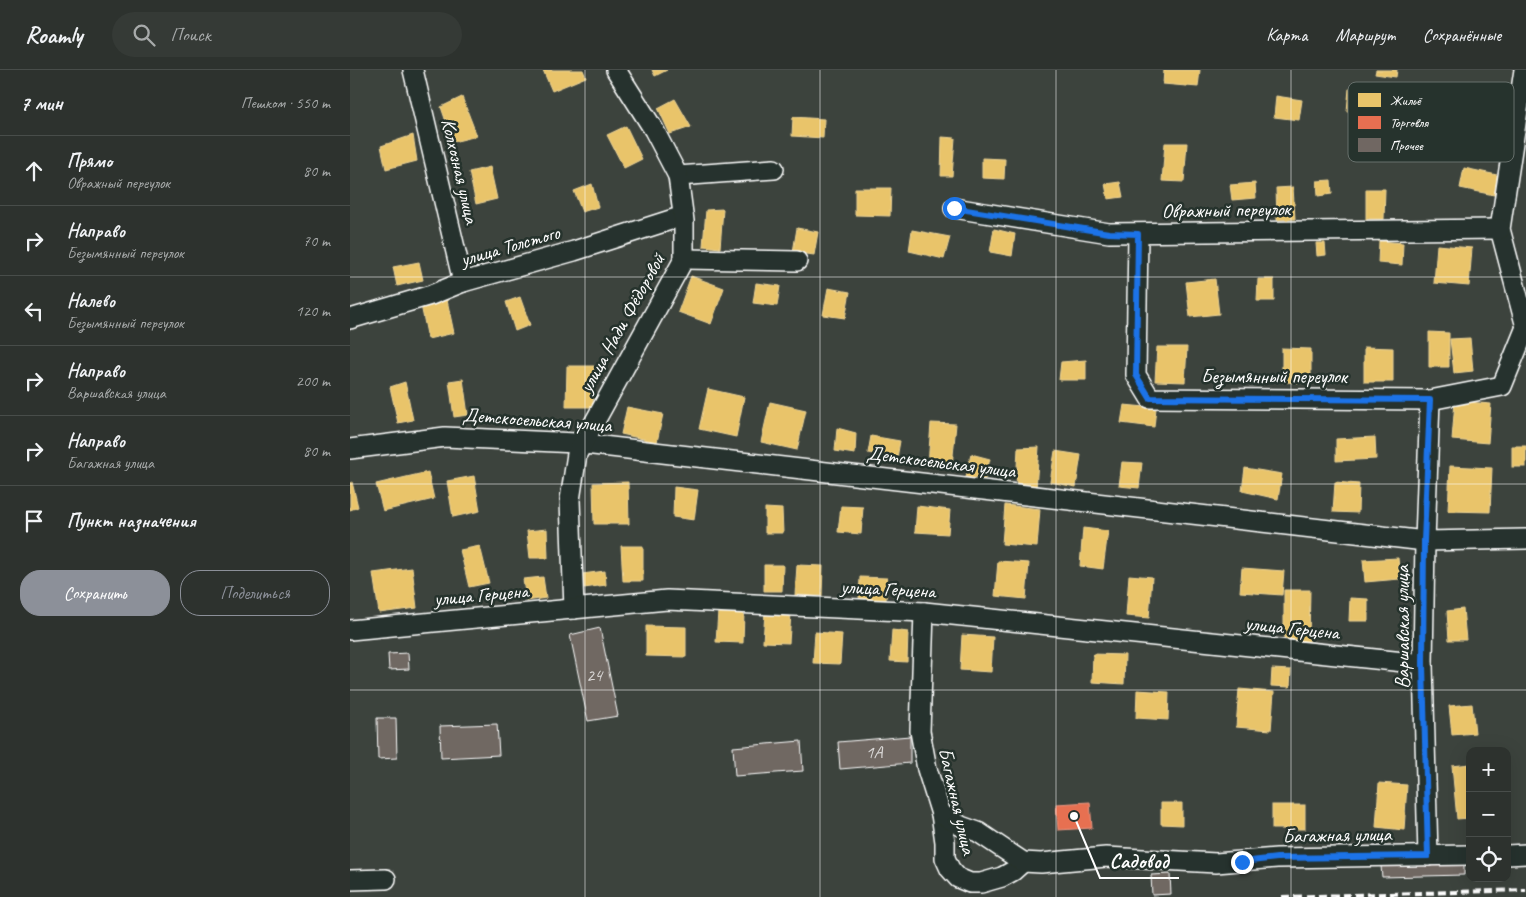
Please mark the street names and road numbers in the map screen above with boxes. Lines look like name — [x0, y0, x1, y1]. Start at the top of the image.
street label: Колхозная улица — [436, 116, 485, 227]
street label: Овражный переулок — [1161, 196, 1292, 224]
street label: улица Толстого — [457, 220, 563, 272]
street label: улица Нади Фёдоровой — [573, 248, 671, 398]
street label: Безымянный переулок — [1201, 364, 1349, 390]
street label: Детскосельская улица — [462, 402, 614, 438]
street label: Детскосельская улица — [865, 440, 1019, 484]
street label: Варшавская улица — [1390, 564, 1415, 689]
street label: улица Герцена — [839, 574, 938, 604]
street label: улица Герцена — [432, 578, 531, 612]
street label: улица Герцена — [1243, 611, 1342, 646]
street label: Багажная улица — [933, 745, 982, 858]
street label: Багажная улица — [1282, 822, 1393, 848]

